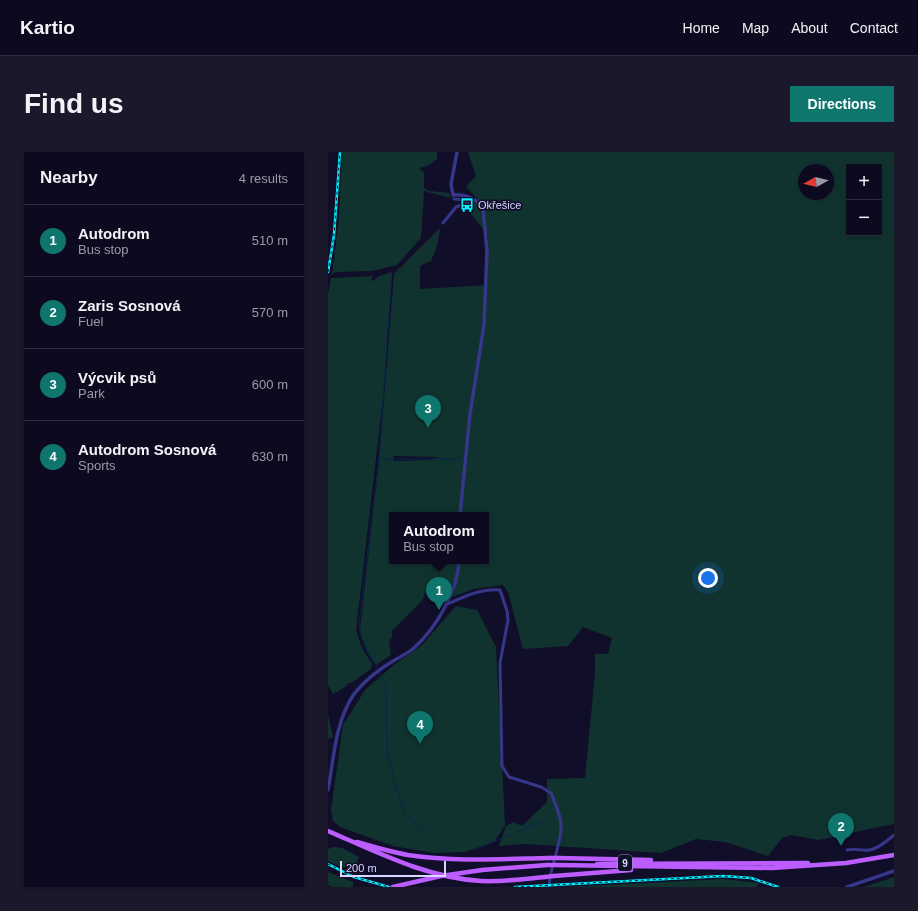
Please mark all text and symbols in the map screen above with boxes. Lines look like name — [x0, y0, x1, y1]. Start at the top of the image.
text: Kartio — [20, 17, 75, 38]
text: Home — [683, 20, 720, 36]
text: Map — [742, 20, 769, 36]
text: About — [791, 20, 828, 36]
text: Contact — [850, 20, 898, 36]
button: Directions — [790, 86, 894, 122]
text: Find us — [24, 88, 124, 119]
north arrow — [798, 164, 834, 200]
map controls — [846, 164, 882, 236]
button: + — [846, 164, 882, 200]
text: Nearby — [40, 168, 98, 187]
text: 4 results — [239, 171, 288, 186]
bus stop icon: Okřešice — [459, 197, 475, 213]
place label: Okřešice — [478, 199, 521, 211]
button: − — [846, 200, 882, 236]
text: Autodrom — [78, 225, 150, 242]
text: 1 — [49, 233, 57, 248]
text: 510 m — [252, 233, 288, 248]
text: Bus stop — [78, 242, 129, 257]
text: Zaris Sosnová — [78, 297, 181, 314]
text: 2 — [49, 305, 57, 320]
text: 570 m — [252, 305, 288, 320]
text: Fuel — [78, 314, 103, 329]
text: Výcvik psů — [78, 369, 156, 386]
text: 3 — [49, 377, 57, 392]
text: 600 m — [252, 377, 288, 392]
text: Park — [78, 386, 105, 401]
pin: 3 — [415, 395, 441, 428]
text: Autodrom Sosnová — [78, 441, 216, 458]
text: 4 — [49, 449, 57, 464]
text: 630 m — [252, 449, 288, 464]
text: Sports — [78, 458, 116, 473]
popup — [389, 512, 489, 564]
text: Autodrom — [403, 522, 475, 539]
text: Bus stop — [403, 539, 454, 554]
your location — [698, 568, 718, 588]
pin: 1 — [426, 577, 452, 610]
pin: 4 — [407, 711, 433, 744]
pin: 2 — [828, 813, 854, 846]
road number: 9 — [618, 855, 632, 871]
scale bar — [340, 859, 446, 878]
text: 200 m — [346, 862, 377, 874]

